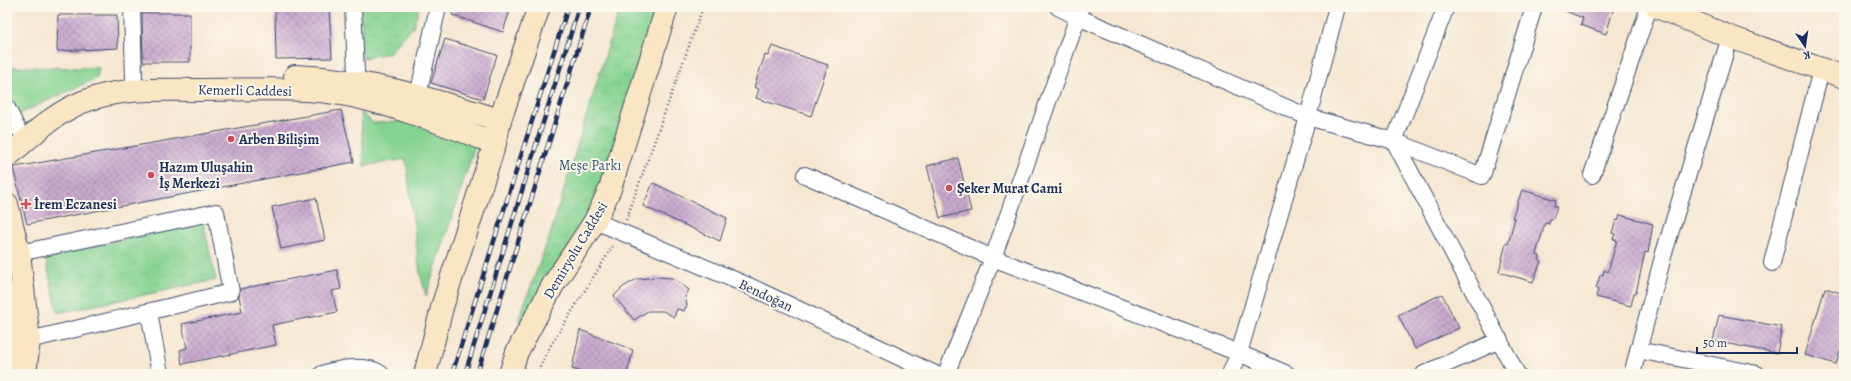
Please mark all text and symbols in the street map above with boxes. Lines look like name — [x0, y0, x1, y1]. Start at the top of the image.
north arrow — [1785, 26, 1825, 66]
text: K — [1801, 47, 1812, 64]
street label: Kemerli Caddesi — [198, 80, 292, 101]
place label: Arben Bilişim — [238, 130, 319, 149]
marker: Arben Bilişim — [226, 134, 236, 144]
park label: Meşe Parkı — [559, 156, 621, 175]
place label: Hazım Uluşahin İş Merkezi — [159, 158, 253, 193]
marker: Hazım Uluşahin İş Merkezi — [146, 170, 156, 180]
place label: Şeker Murat Cami — [957, 179, 1062, 198]
marker: Şeker Murat Cami — [944, 183, 954, 193]
place label: İrem Eczanesi — [34, 195, 117, 214]
street label: Demiryolu Caddesi — [539, 198, 612, 302]
marker: İrem Eczanesi — [21, 199, 31, 209]
street label: Bendoğan — [736, 275, 796, 316]
scale bar — [1697, 329, 1797, 355]
text: 50 m — [1703, 335, 1727, 351]

